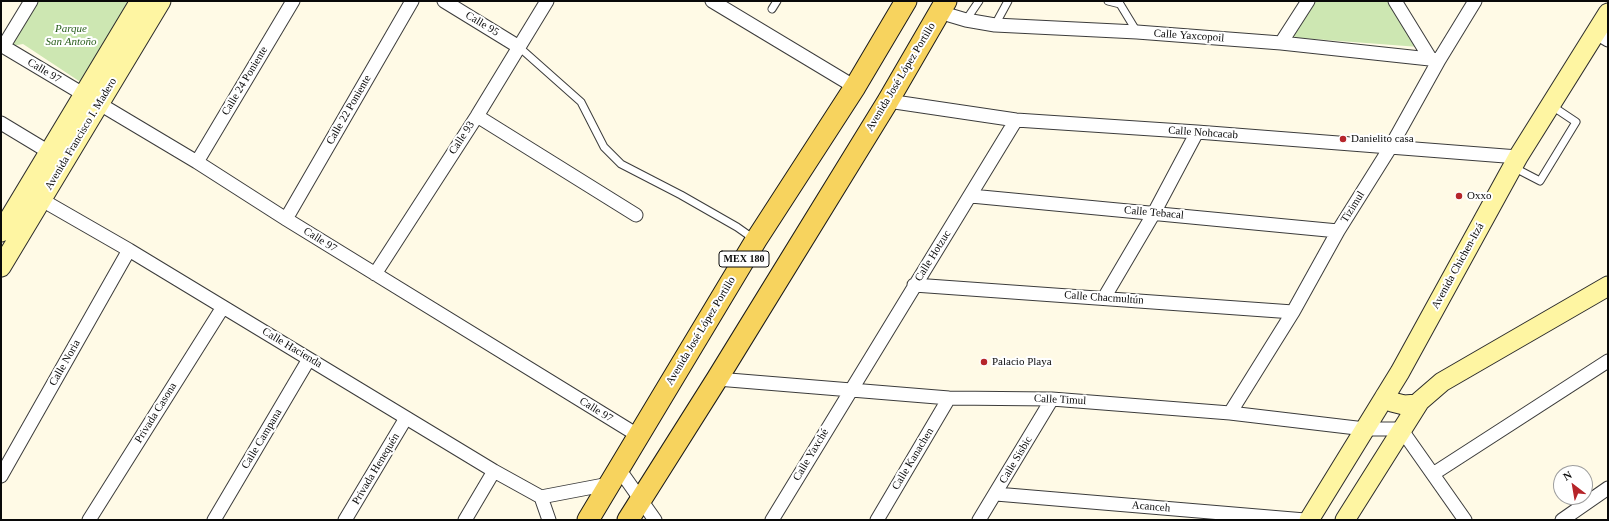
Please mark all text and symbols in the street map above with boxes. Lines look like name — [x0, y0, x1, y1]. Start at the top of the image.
street label: Calle 95 — [463, 9, 501, 39]
street label: Avenida José López Portillo — [863, 20, 939, 134]
park label: Parque San Antoño — [45, 22, 97, 48]
street label: Calle Yaxcopoil — [1153, 27, 1225, 45]
street label: Calle 24 Poniente — [219, 44, 271, 118]
street label: Calle 97 — [25, 56, 63, 86]
street label: Calle 22 Poniente — [324, 73, 374, 147]
street label: Avenida Francisco I. Madero — [42, 76, 120, 192]
street label: Calle 93 — [446, 119, 478, 157]
street label: Calle Nohcacab — [1168, 124, 1238, 142]
place label: Danielito casa — [1351, 132, 1414, 146]
marker: Danielito casa — [1338, 134, 1348, 144]
street label: Tizimul — [1338, 189, 1368, 225]
place label: Oxxo — [1467, 189, 1491, 203]
marker: Oxxo — [1454, 191, 1464, 201]
street label: Calle Tebacal — [1124, 204, 1184, 222]
street label: Avenida Chichen-Itzá — [1429, 221, 1487, 311]
street label: Calle 97 — [301, 225, 339, 255]
street label: Calle Hotzuc — [912, 228, 954, 284]
road number: MEX 180 — [719, 251, 769, 267]
street label: Avenida José López Portillo — [663, 274, 739, 388]
street label: Calle Chacmultún — [1064, 289, 1144, 307]
street label: Calle Hacienda — [260, 325, 324, 371]
street label: Calle Noria — [47, 338, 83, 388]
place label: Palacio Playa — [992, 355, 1052, 369]
marker: Palacio Playa — [979, 357, 989, 367]
street label: Privada Casona — [132, 380, 180, 446]
street label: Calle Timul — [1033, 392, 1087, 408]
street label: Calle 97 — [577, 395, 615, 425]
street label: Calle Campana — [239, 407, 285, 471]
street label: Calle Kanachen — [889, 426, 937, 492]
street label: Calle Yaxché — [790, 427, 832, 483]
street label: Privada Henequén — [349, 431, 403, 507]
street label: Calle Sisbic — [997, 434, 1035, 486]
north arrow — [1553, 465, 1593, 505]
text: N — [1561, 468, 1574, 483]
street label: Acanceh — [1131, 499, 1171, 515]

